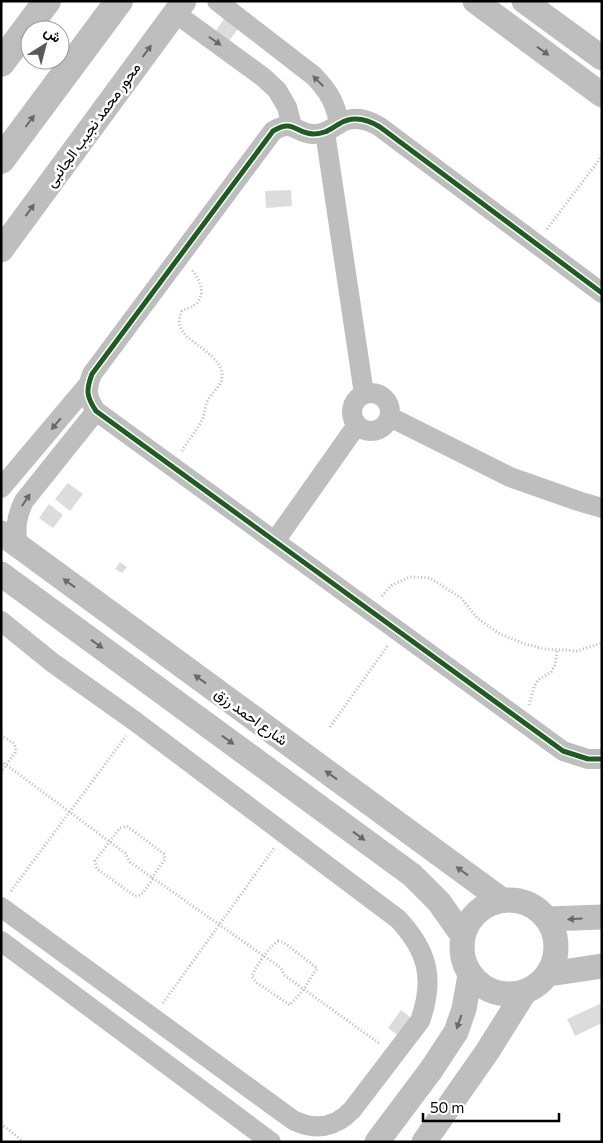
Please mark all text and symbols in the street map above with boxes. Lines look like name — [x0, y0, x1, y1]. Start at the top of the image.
north arrow — [20, 20, 70, 70]
text: ش — [41, 22, 65, 47]
one-way arrow — [208, 36, 221, 47]
one-way arrow — [142, 44, 152, 58]
one-way arrow — [536, 46, 550, 56]
street label: محور محمد نجيب الجانبى — [41, 58, 145, 192]
one-way arrow — [313, 75, 325, 87]
one-way arrow — [25, 114, 35, 128]
one-way arrow — [25, 203, 35, 217]
one-way arrow — [51, 417, 62, 430]
one-way arrow — [21, 493, 31, 507]
one-way arrow — [62, 578, 76, 588]
one-way arrow — [90, 639, 104, 649]
one-way arrow — [193, 674, 207, 684]
street label: شارع احمد رزق — [210, 684, 292, 751]
one-way arrow — [221, 735, 235, 745]
one-way arrow — [324, 770, 338, 780]
one-way arrow — [352, 831, 366, 841]
one-way arrow — [455, 866, 469, 876]
one-way arrow — [566, 915, 582, 923]
one-way arrow — [455, 1015, 463, 1030]
scale bar — [423, 1090, 559, 1122]
text: 50 m — [430, 1098, 464, 1116]

